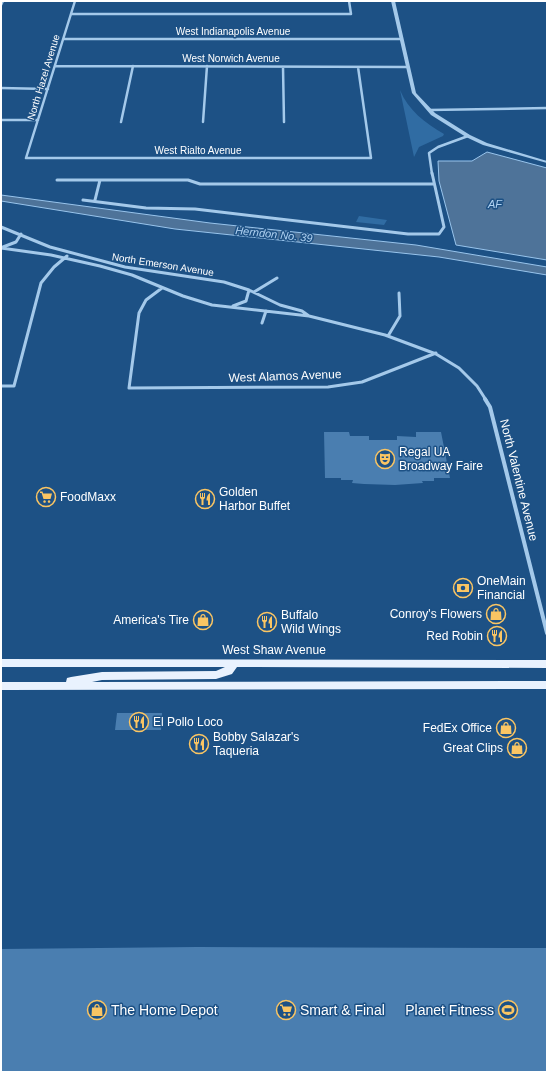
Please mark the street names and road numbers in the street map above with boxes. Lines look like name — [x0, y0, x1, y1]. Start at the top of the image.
street label: West Indianapolis Avenue — [176, 26, 291, 37]
street label: North Hazel Avenue — [25, 33, 62, 121]
street label: West Norwich Avenue — [182, 53, 280, 64]
street label: West Rialto Avenue — [155, 145, 242, 156]
street label: North Emerson Avenue — [111, 251, 215, 278]
street label: West Alamos Avenue — [228, 367, 342, 385]
street label: North Valentine Avenue — [497, 418, 541, 543]
street label: West Shaw Avenue — [222, 643, 326, 657]

